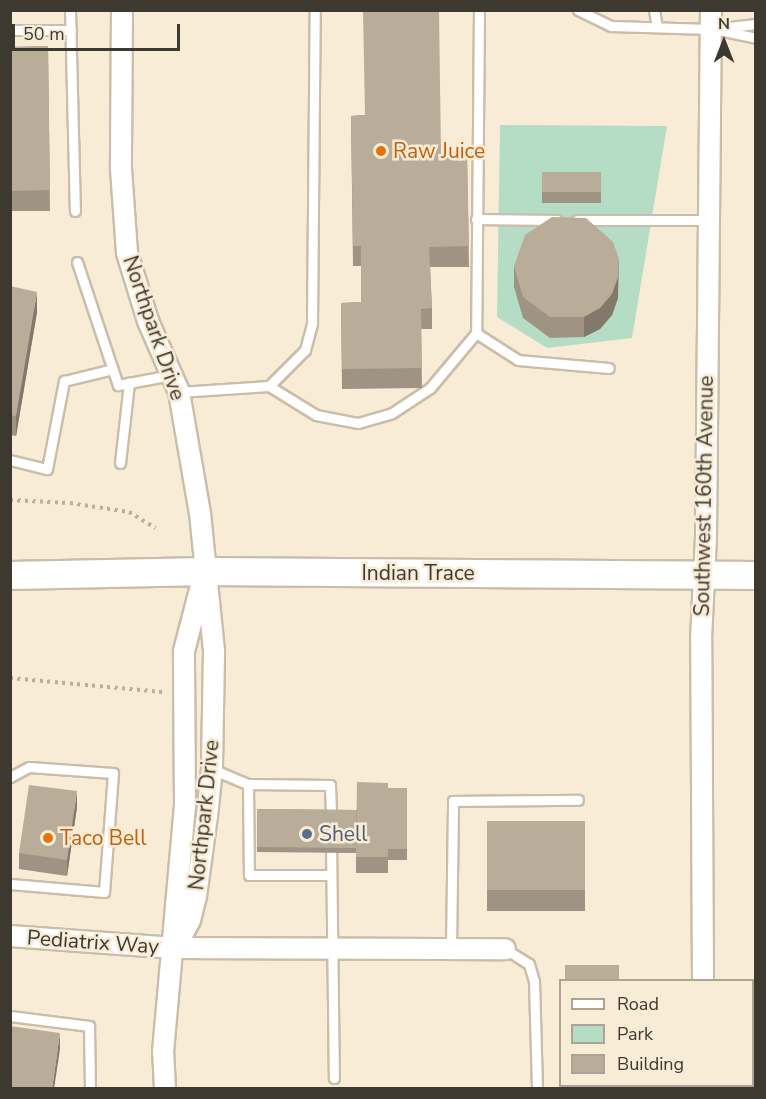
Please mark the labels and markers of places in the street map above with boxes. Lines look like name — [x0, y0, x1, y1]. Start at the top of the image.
place label: Raw Juice — [393, 138, 485, 164]
marker: Raw Juice — [374, 144, 388, 158]
place label: Shell — [319, 821, 367, 847]
place label: Taco Bell — [60, 825, 147, 851]
marker: Shell — [300, 827, 314, 841]
marker: Taco Bell — [41, 831, 55, 845]

